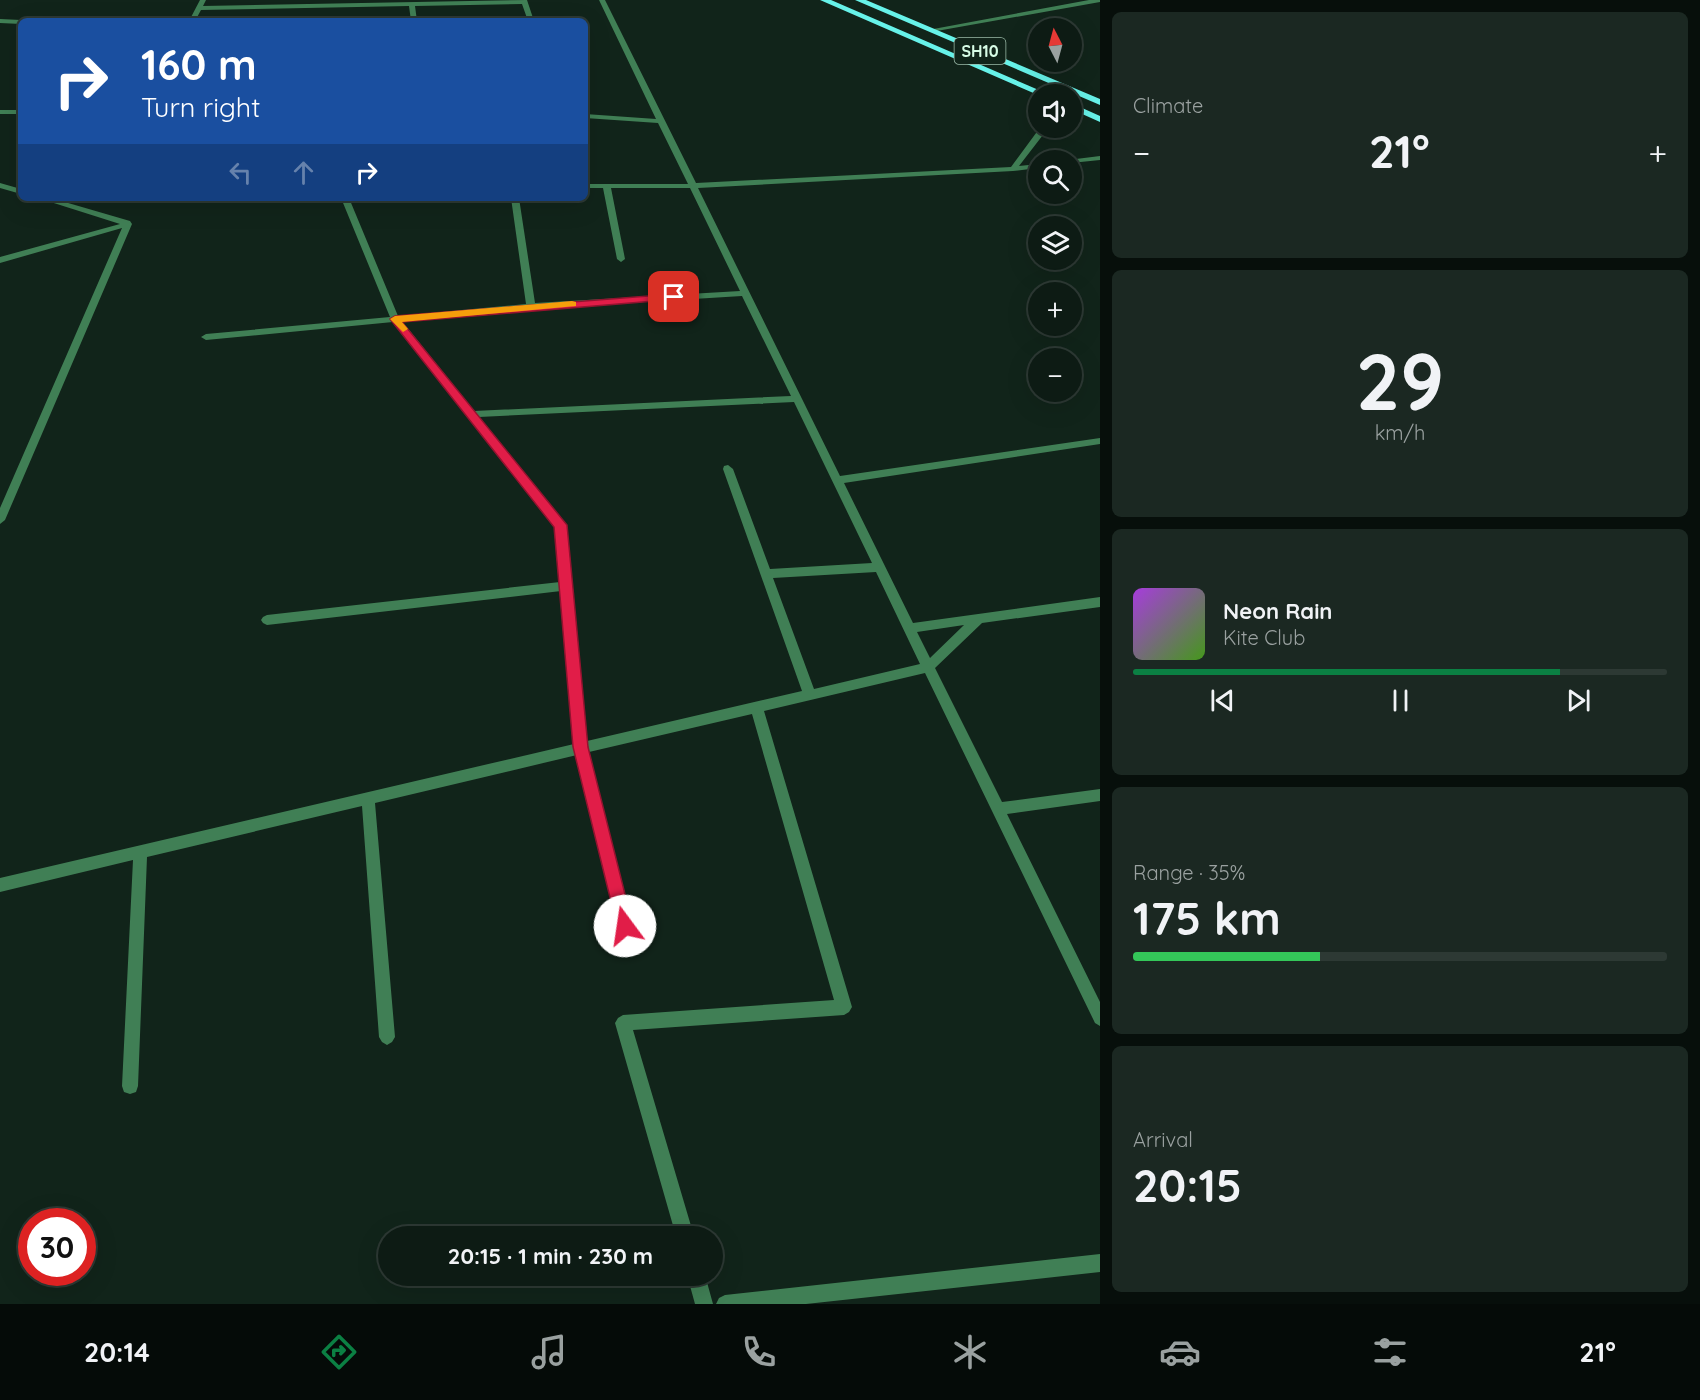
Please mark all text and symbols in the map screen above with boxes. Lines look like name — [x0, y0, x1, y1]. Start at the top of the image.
north arrow — [1028, 18, 1082, 72]
map controls — [1028, 18, 1082, 402]
text: 160 m — [141, 38, 257, 91]
road number: SH10 — [954, 38, 1006, 64]
icon: right — [42, 42, 120, 120]
button: sound — [1028, 84, 1082, 138]
text: Turn right — [141, 90, 260, 124]
text: Climate — [1133, 93, 1203, 118]
text: 21° — [1369, 123, 1430, 179]
text: − — [1133, 132, 1150, 173]
text: + — [1648, 132, 1667, 173]
button: search — [1028, 150, 1082, 204]
icon: left — [224, 156, 257, 189]
icon: ahead — [287, 156, 320, 189]
icon: right — [350, 156, 383, 189]
button: layers — [1028, 216, 1082, 270]
pin — [648, 271, 699, 322]
icon: arrive — [657, 280, 690, 313]
button: + — [1028, 282, 1082, 336]
text: 29 — [1356, 332, 1444, 430]
button: − — [1028, 348, 1082, 402]
text: km/h — [1375, 420, 1425, 445]
text: Neon Rain — [1223, 597, 1332, 625]
text: Kite Club — [1223, 625, 1305, 650]
icon: previous — [1206, 684, 1239, 717]
icon: pause — [1384, 684, 1417, 717]
icon: next — [1562, 684, 1595, 717]
text: Range · 35% — [1133, 860, 1245, 885]
text: 175 km — [1133, 890, 1281, 946]
position arrow — [593, 894, 657, 958]
text: Arrival — [1133, 1127, 1193, 1152]
text: 20:15 — [1133, 1157, 1242, 1213]
speed limit sign: 30 — [18, 1208, 96, 1286]
text: 20:15 · 1 min · 230 m — [448, 1242, 653, 1270]
icon: directions — [318, 1331, 360, 1373]
icon: music — [528, 1331, 570, 1373]
icon: phone — [738, 1331, 780, 1373]
icon: climate — [949, 1331, 991, 1373]
icon: car — [1159, 1331, 1201, 1373]
icon: filters — [1369, 1331, 1411, 1373]
text: 20:14 — [84, 1335, 150, 1369]
text: 21° — [1579, 1335, 1616, 1369]

